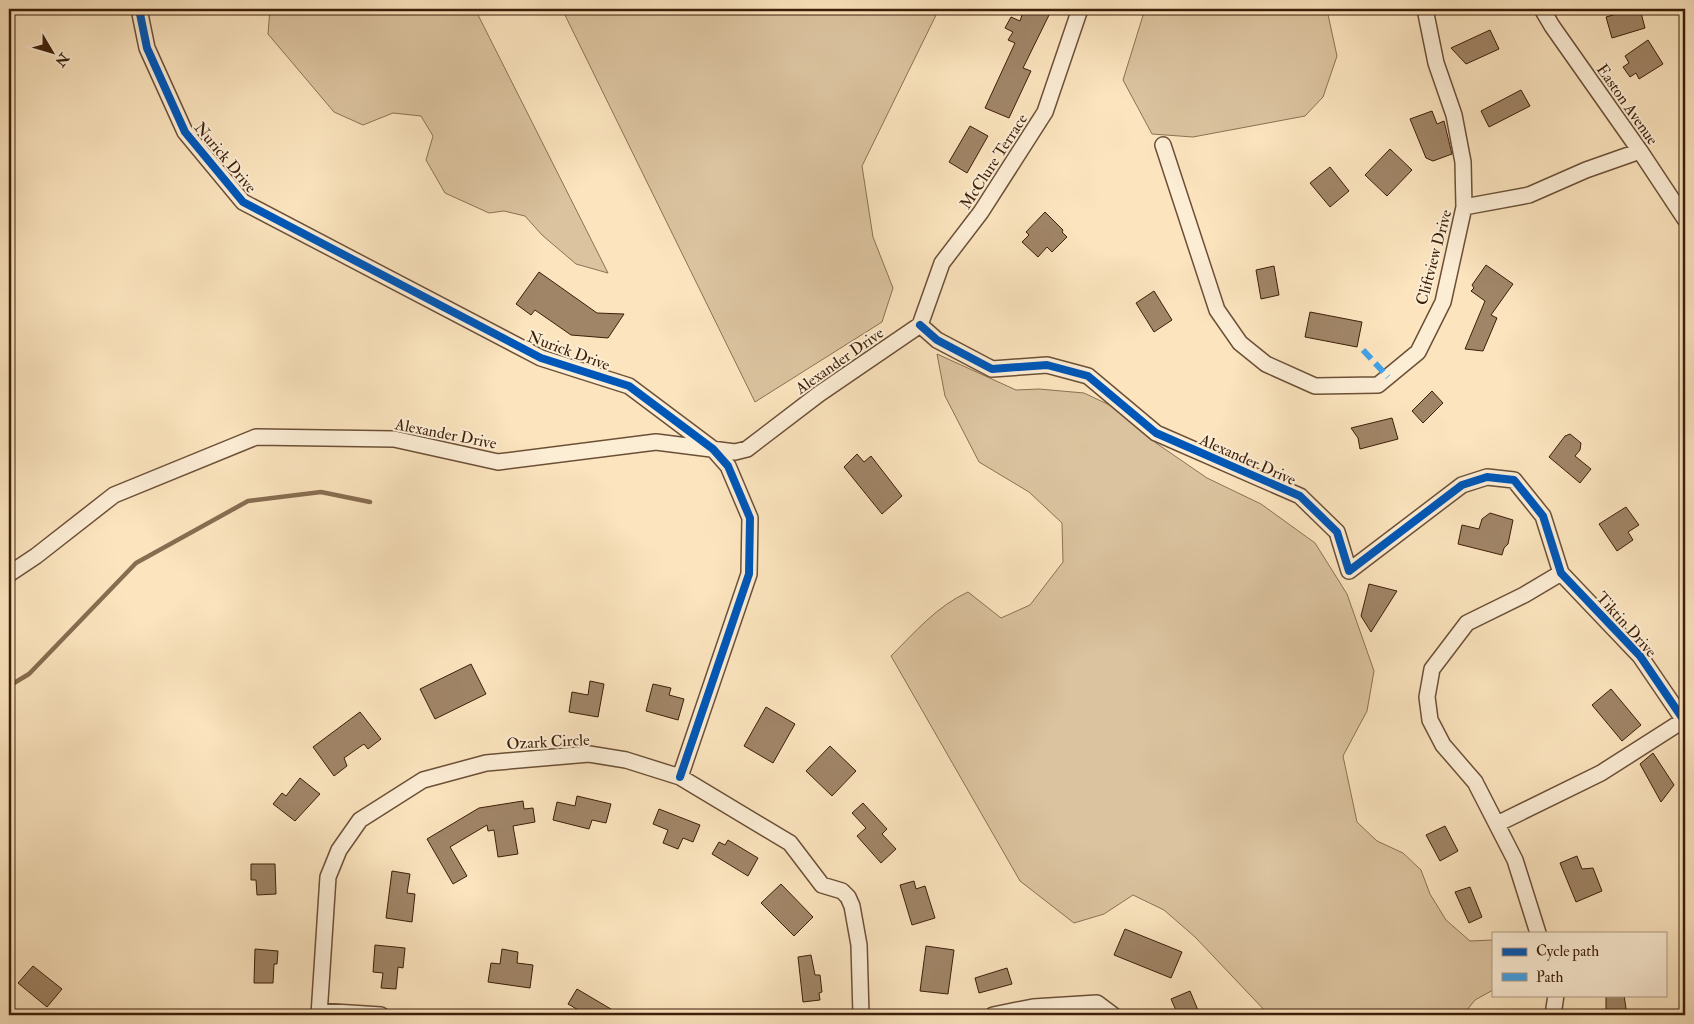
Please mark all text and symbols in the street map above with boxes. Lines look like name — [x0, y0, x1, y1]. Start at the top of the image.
north arrow — [28, 28, 78, 78]
text: N — [51, 49, 73, 70]
street label: Easton Avenue — [1592, 60, 1663, 149]
street label: McClure Terrace — [956, 110, 1032, 213]
street label: Nurick Drive — [190, 118, 261, 197]
street label: Cliftview Drive — [1412, 207, 1456, 307]
street label: Alexander Drive — [791, 323, 888, 399]
street label: Nurick Drive — [525, 327, 613, 375]
street label: Alexander Drive — [392, 414, 499, 454]
street label: Alexander Drive — [1195, 429, 1299, 490]
street label: Tiktin Drive — [1592, 588, 1661, 662]
street label: Ozark Circle — [506, 730, 590, 754]
legend — [1492, 932, 1666, 996]
text: Cycle path — [1536, 942, 1599, 962]
text: Path — [1536, 968, 1563, 987]

